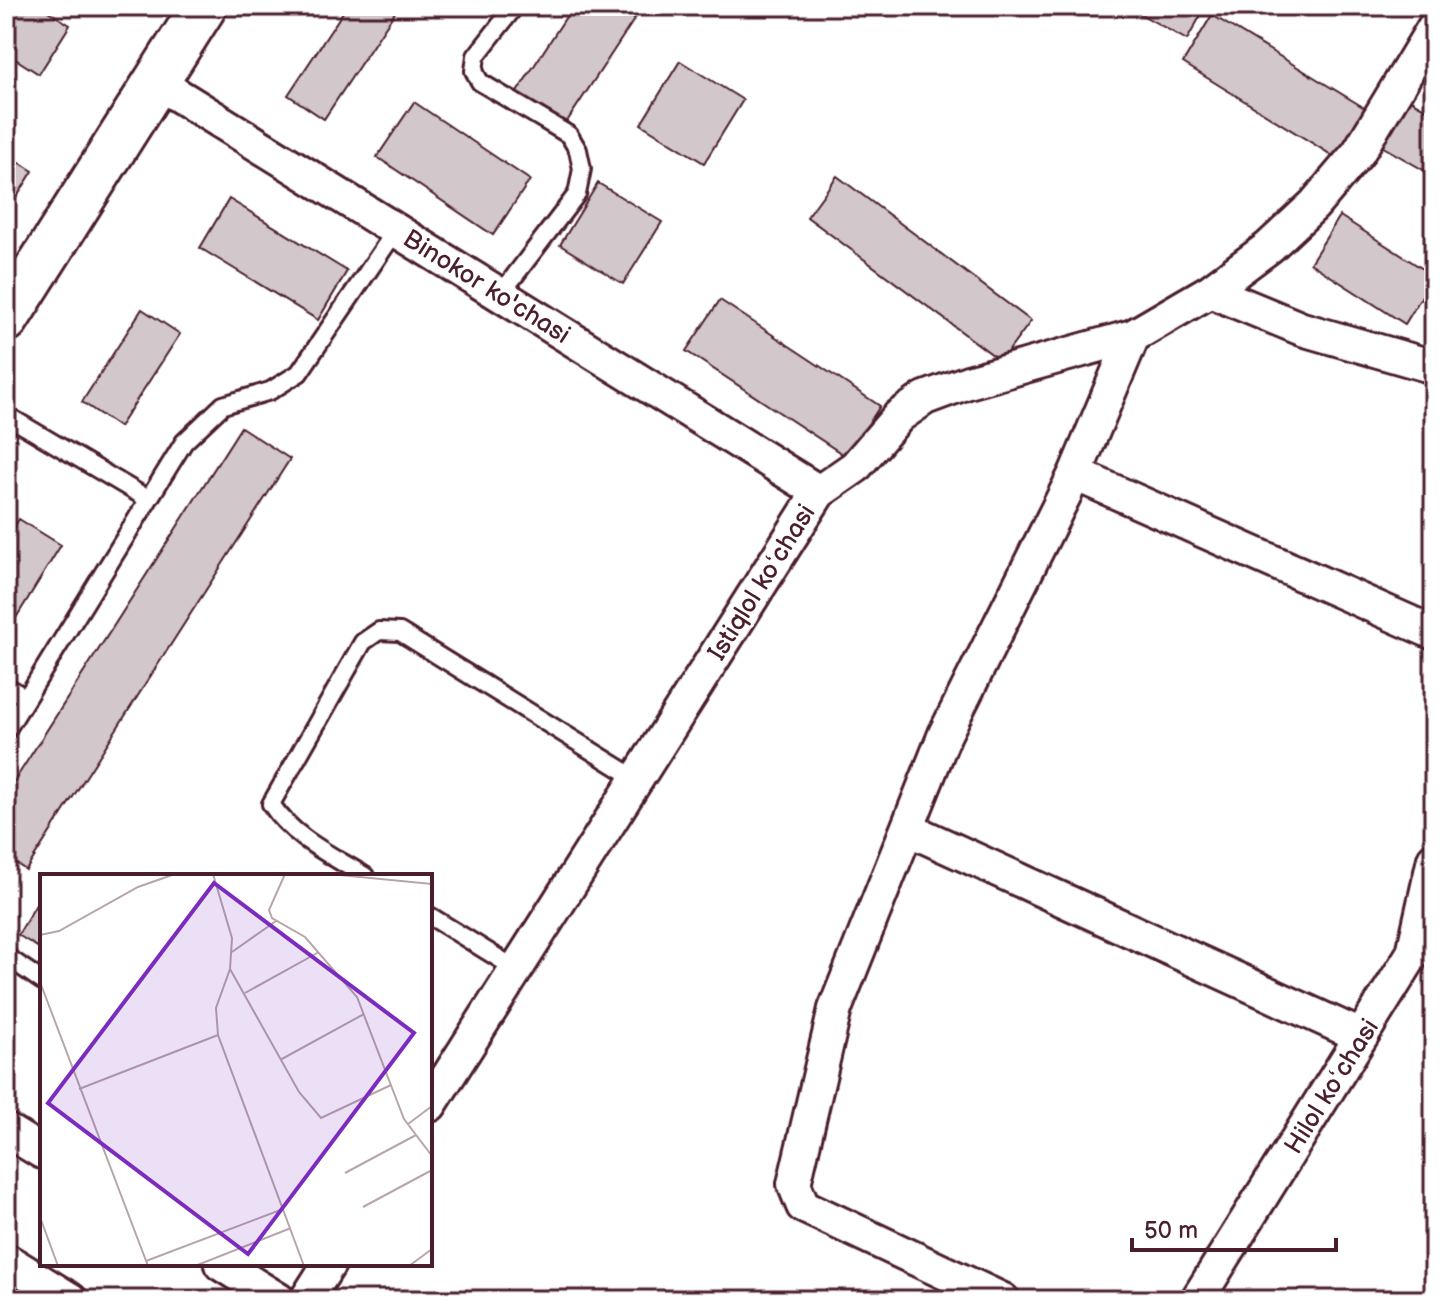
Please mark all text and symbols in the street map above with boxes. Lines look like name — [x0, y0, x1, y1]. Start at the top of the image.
street label: Binokor ko'chasi — [397, 224, 575, 351]
street label: Istiqlol koʻchasi — [702, 499, 823, 667]
inset map — [40, 874, 432, 1266]
street label: Hilol koʻchasi — [1279, 1014, 1386, 1160]
scale bar — [1132, 1202, 1336, 1252]
text: 50 m — [1144, 1216, 1198, 1245]

